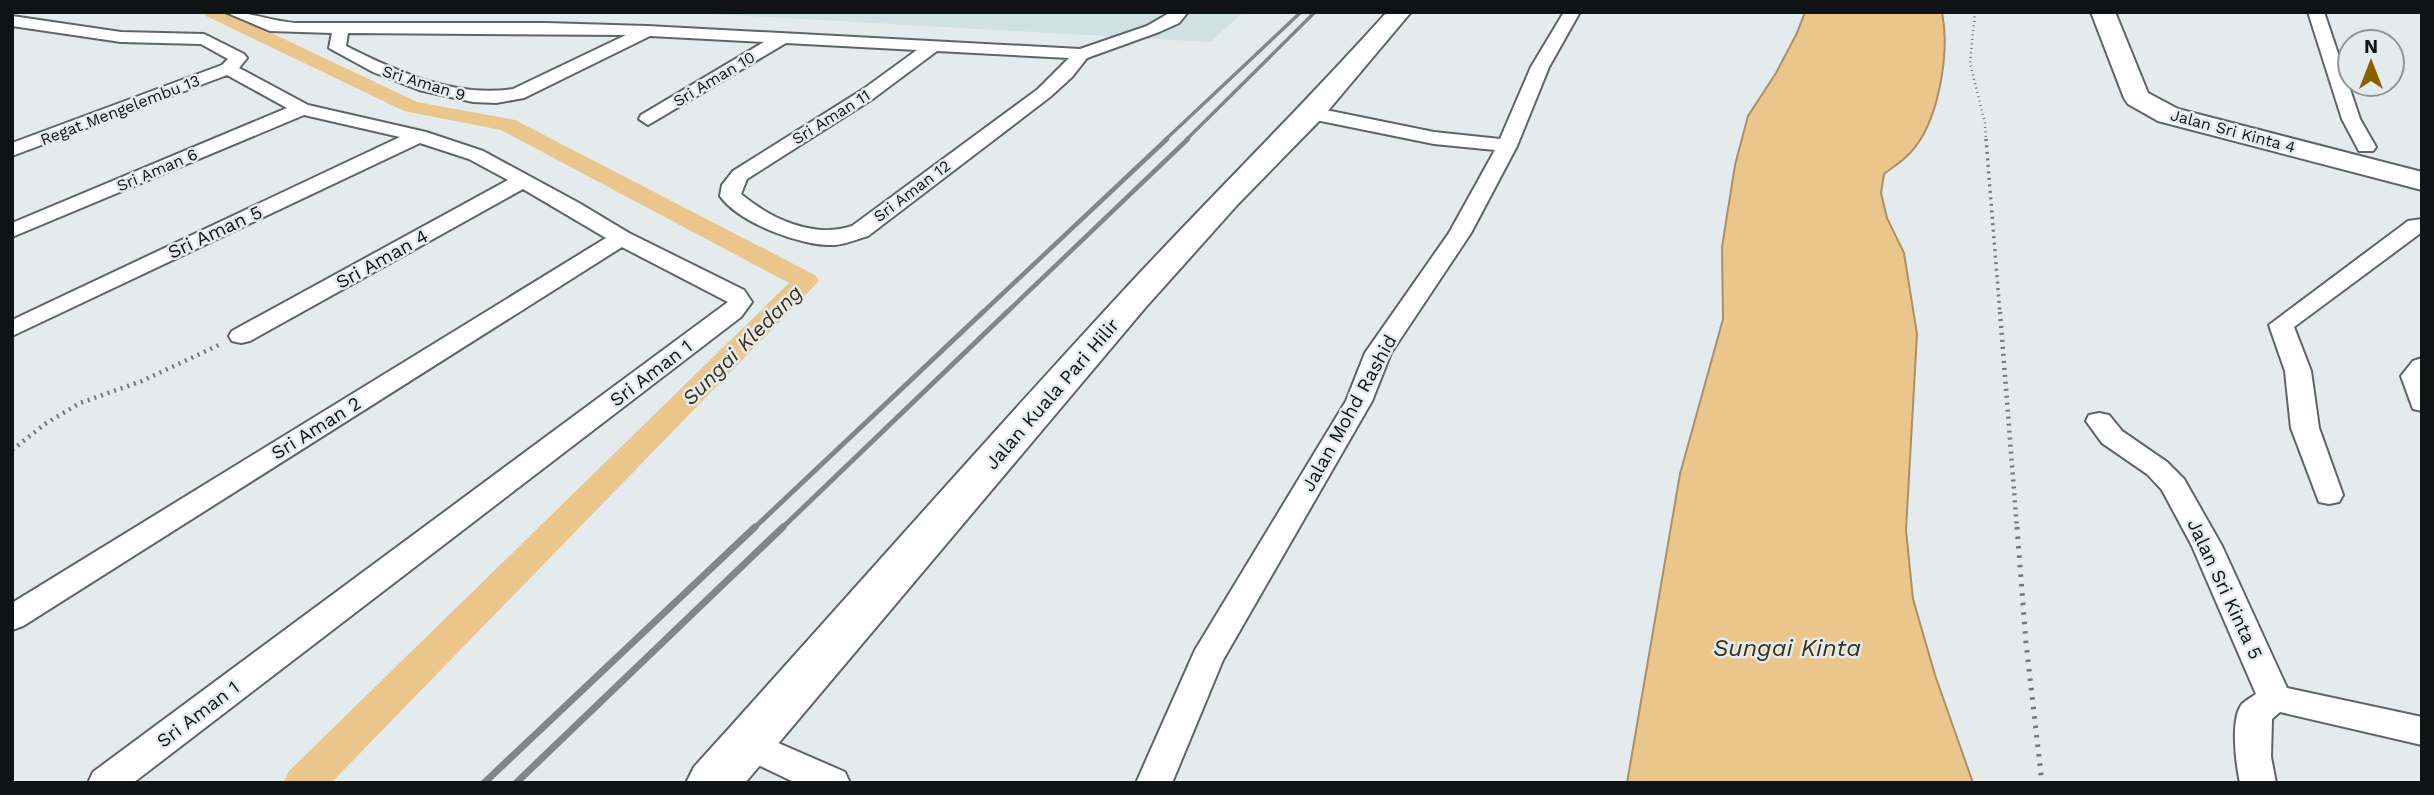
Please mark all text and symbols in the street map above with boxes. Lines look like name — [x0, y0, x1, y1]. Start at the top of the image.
north arrow — [2336, 28, 2406, 98]
text: N — [2364, 35, 2378, 58]
street label: Sri Aman 10 — [670, 47, 758, 111]
street label: Sri Aman 9 — [380, 61, 468, 105]
street label: Regat Mengelembu 13 — [38, 71, 202, 149]
street label: Sri Aman 11 — [789, 86, 873, 148]
street label: Jalan Sri Kinta 4 — [2168, 105, 2298, 157]
street label: Sri Aman 6 — [114, 145, 200, 195]
street label: Sri Aman 12 — [870, 156, 954, 226]
street label: Sri Aman 5 — [164, 200, 266, 264]
street label: Sri Aman 4 — [332, 224, 432, 294]
water label: Sungai Kledang — [677, 280, 807, 410]
street label: Jalan Kuala Pari Hilir — [980, 314, 1124, 474]
street label: Jalan Mohd Rashid — [1296, 331, 1402, 495]
street label: Sri Aman 1 — [605, 335, 697, 411]
street label: Sri Aman 2 — [267, 391, 365, 465]
street label: Jalan Sri Kinta 5 — [2182, 515, 2268, 663]
water label: Sungai Kinta — [1713, 634, 1861, 662]
street label: Sri Aman 1 — [152, 676, 244, 752]

